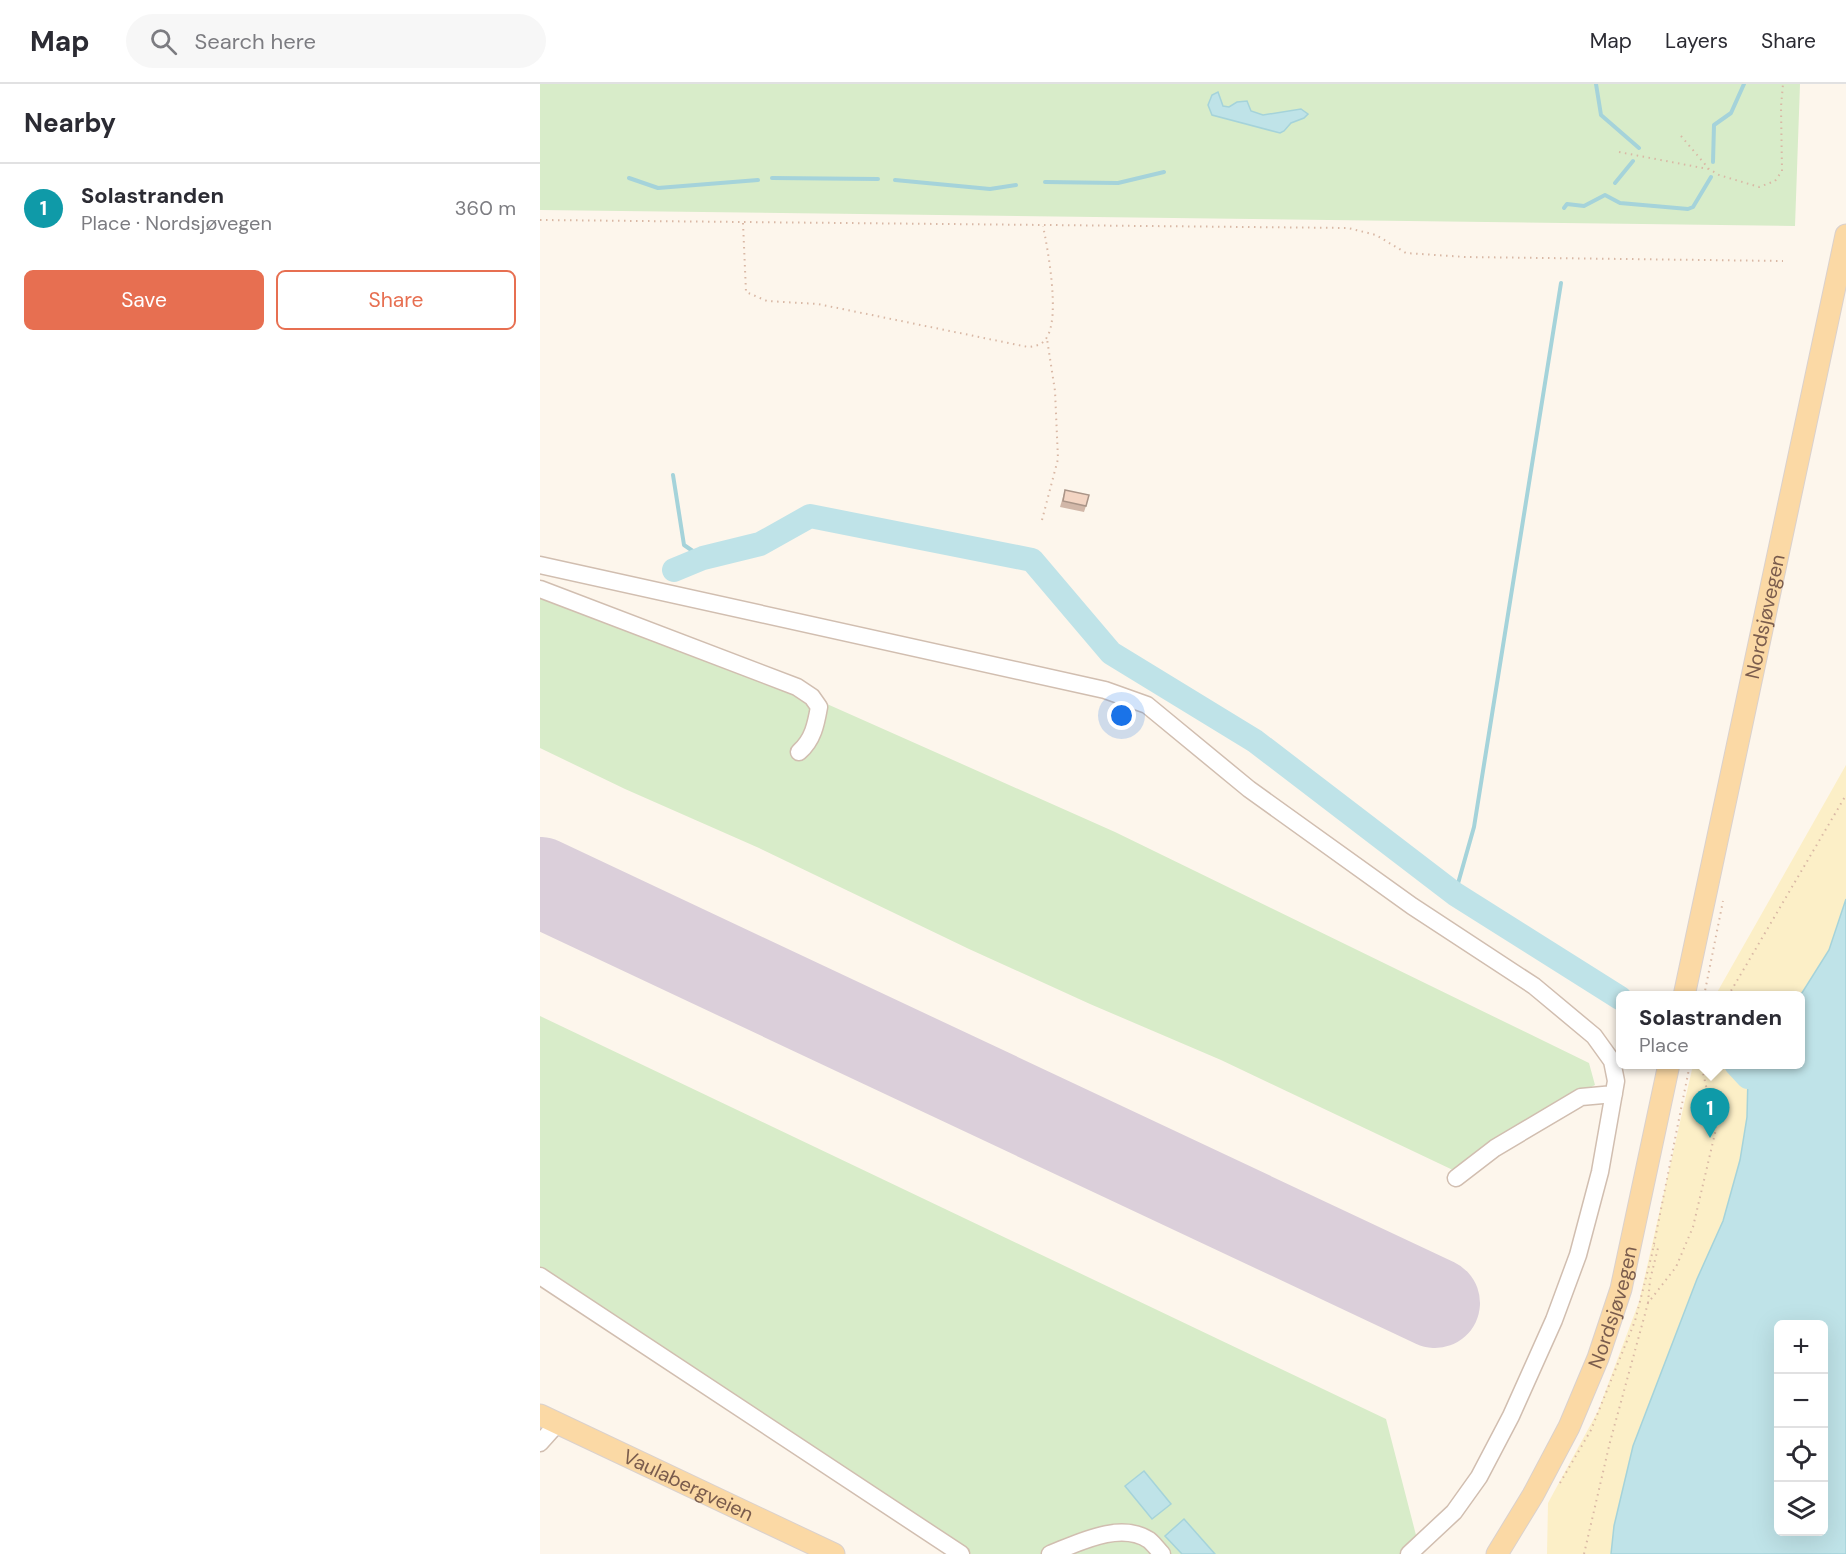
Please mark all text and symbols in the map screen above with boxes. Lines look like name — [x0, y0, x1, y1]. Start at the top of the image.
search box — [126, 14, 546, 68]
text: Map — [30, 23, 90, 60]
icon: search — [147, 25, 180, 58]
text: Search here — [195, 27, 316, 56]
text: Map — [1590, 27, 1632, 55]
text: Layers — [1665, 27, 1728, 55]
text: Share — [1761, 27, 1816, 55]
text: Nearby — [24, 106, 116, 140]
text: Solastranden — [81, 181, 224, 210]
text: 1 — [40, 195, 47, 221]
text: 360 m — [455, 195, 516, 221]
text: Place · Nordsjøvegen — [81, 210, 272, 236]
button: Save — [24, 270, 264, 330]
button: Share — [276, 270, 516, 330]
street label: Nordsjøvegen — [1739, 552, 1791, 681]
your location — [1107, 701, 1136, 730]
popup — [1616, 991, 1805, 1069]
text: Solastranden — [1639, 1003, 1782, 1032]
text: Place — [1639, 1032, 1689, 1058]
pin: 1 — [1690, 1088, 1730, 1138]
street label: Nordsjøvegen — [1582, 1244, 1643, 1372]
map controls — [1774, 1320, 1828, 1536]
button: + — [1774, 1320, 1828, 1374]
button: − — [1774, 1374, 1828, 1428]
button: locate — [1774, 1428, 1828, 1482]
street label: Vaulabergveien — [619, 1443, 758, 1527]
button: layers — [1774, 1482, 1828, 1536]

